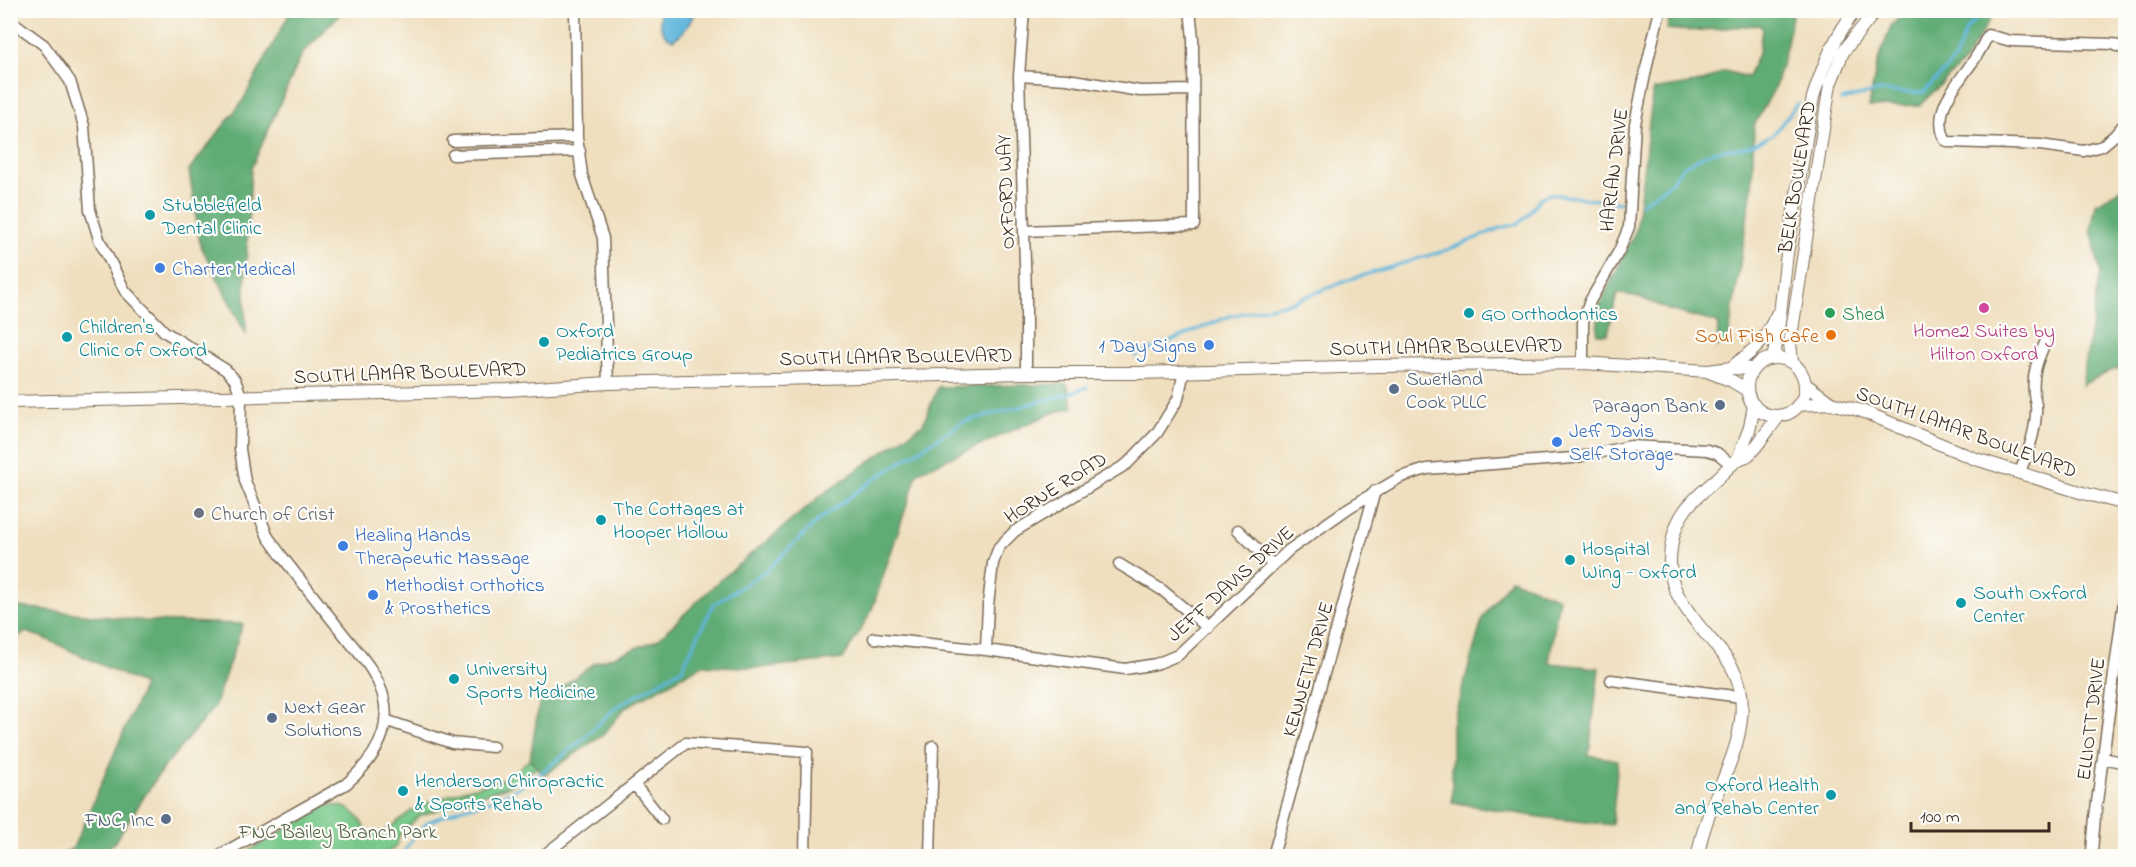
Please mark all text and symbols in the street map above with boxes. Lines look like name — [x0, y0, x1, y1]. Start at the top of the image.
street label: BELK BOULEVARD — [1772, 99, 1825, 257]
street label: HARLAN DRIVE — [1594, 107, 1637, 234]
street label: OXFORD WAY — [991, 134, 1024, 250]
place label: Stubblefield Dental Clinic — [161, 192, 262, 244]
marker: Stubblefield Dental Clinic — [143, 208, 157, 222]
place label: Charter Medical — [172, 256, 295, 285]
marker: Charter Medical — [153, 261, 167, 275]
place label: GO Orthodontics — [1481, 301, 1618, 330]
place label: Shed — [1842, 301, 1885, 330]
marker: Home2 Suites by Hilton Oxford — [1977, 301, 1991, 315]
marker: GO Orthodontics — [1462, 306, 1476, 320]
marker: Shed — [1823, 306, 1837, 320]
place label: Children's Clinic of Oxford — [79, 314, 207, 366]
place label: Oxford Pediatrics Group — [556, 318, 693, 370]
place label: Home2 Suites by Hilton Oxford — [1913, 318, 2055, 370]
place label: Soul Fish Cafe — [1695, 323, 1819, 352]
marker: Soul Fish Cafe — [1824, 328, 1838, 342]
marker: Children's Clinic of Oxford — [60, 330, 74, 344]
street label: SOUTH LAMAR BOULEVARD — [1329, 332, 1563, 365]
place label: 1 Day Signs — [1099, 333, 1197, 363]
marker: Oxford Pediatrics Group — [537, 335, 551, 349]
marker: 1 Day Signs — [1202, 338, 1216, 352]
street label: SOUTH LAMAR BOULEVARD — [779, 342, 1013, 375]
street label: SOUTH LAMAR BOULEVARD — [293, 356, 527, 393]
place label: Swetland Cook PLLC — [1406, 366, 1487, 418]
street label: SOUTH LAMAR BOULEVARD — [1852, 380, 2081, 487]
marker: Swetland Cook PLLC — [1387, 382, 1401, 396]
place label: Paragon Bank — [1593, 393, 1708, 423]
marker: Paragon Bank — [1713, 398, 1727, 412]
place label: Jeff Davis Self Storage — [1569, 418, 1673, 471]
marker: Jeff Davis Self Storage — [1550, 435, 1564, 449]
street label: HORNE ROAD — [999, 446, 1113, 532]
place label: The Cottages at Hooper Hollow — [613, 496, 744, 548]
place label: Church of Crist — [211, 501, 335, 530]
marker: Church of Crist — [192, 506, 206, 520]
marker: The Cottages at Hooper Hollow — [594, 513, 608, 527]
street label: JEFF DAVIS DRIVE — [1162, 520, 1302, 650]
place label: Healing Hands Therapeutic Massage — [355, 522, 529, 575]
place label: Hospital Wing - Oxford — [1582, 536, 1696, 589]
marker: Healing Hands Therapeutic Massage — [336, 539, 350, 553]
marker: Hospital Wing - Oxford — [1563, 553, 1577, 567]
place label: Methodist Orthotics & Prosthetics — [385, 572, 545, 624]
place label: South Oxford Center — [1973, 580, 2087, 632]
marker: Methodist Orthotics & Prosthetics — [366, 588, 380, 602]
marker: South Oxford Center — [1954, 596, 1968, 610]
street label: KENNETH DRIVE — [1276, 599, 1343, 741]
place label: University Sports Medicine — [466, 656, 595, 708]
street label: ELLIOTT DRIVE — [2071, 656, 2114, 782]
marker: University Sports Medicine — [447, 672, 461, 686]
place label: Next Gear Solutions — [284, 694, 366, 746]
marker: Next Gear Solutions — [265, 711, 279, 725]
place label: Henderson Chiropractic & Sports Rehab — [415, 768, 604, 820]
place label: Oxford Health and Rehab Center — [1675, 772, 1820, 824]
marker: Henderson Chiropractic & Sports Rehab — [396, 784, 410, 798]
marker: Oxford Health and Rehab Center — [1824, 788, 1838, 802]
scale bar — [1911, 795, 2049, 833]
text: 100 m — [1920, 805, 1960, 831]
place label: FNC, Inc — [84, 807, 154, 836]
marker: FNC, Inc — [159, 812, 173, 826]
park label: FNC Bailey Branch Park — [238, 819, 438, 848]

